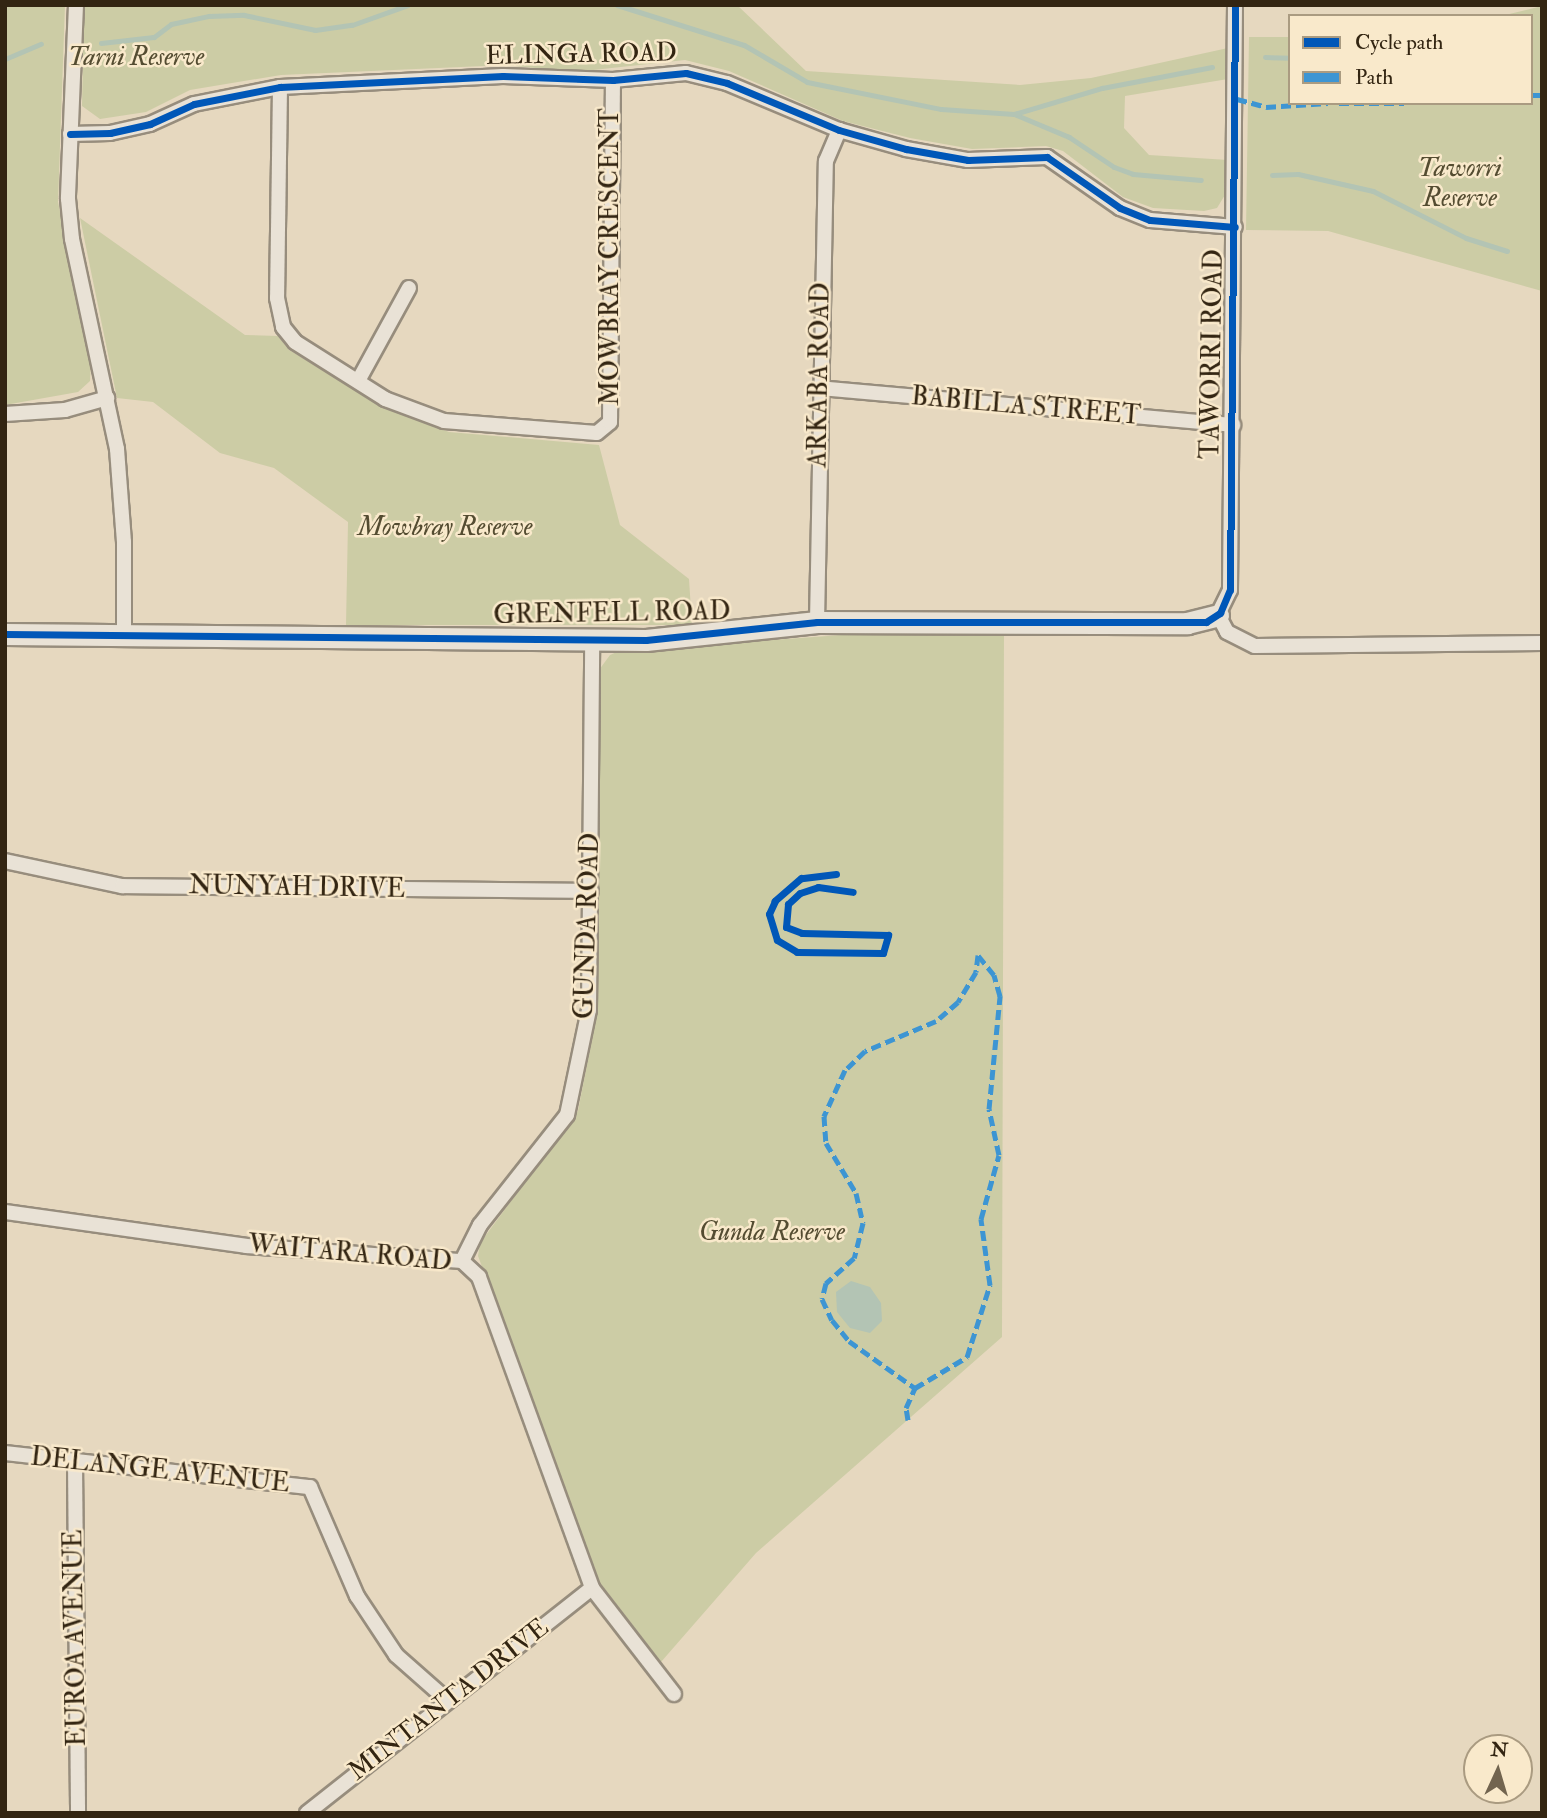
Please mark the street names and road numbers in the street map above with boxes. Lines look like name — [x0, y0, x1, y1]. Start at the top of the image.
street label: ELINGA ROAD — [485, 38, 677, 72]
street label: MOWBRAY CRESCENT — [595, 108, 627, 406]
street label: TAWORRI ROAD — [1196, 249, 1230, 459]
street label: ARKABA ROAD — [803, 282, 837, 468]
street label: BABILLA STREET — [910, 381, 1142, 433]
street label: GRENFELL ROAD — [493, 596, 731, 632]
street label: GUNDA ROAD — [569, 832, 607, 1020]
street label: NUNYAH DRIVE — [189, 871, 405, 905]
street label: WAITARA ROAD — [247, 1230, 453, 1278]
street label: DELANGE AVENUE — [29, 1442, 291, 1500]
street label: EUROA AVENUE — [59, 1529, 93, 1747]
street label: MINTANTA DRIVE — [343, 1612, 555, 1788]

